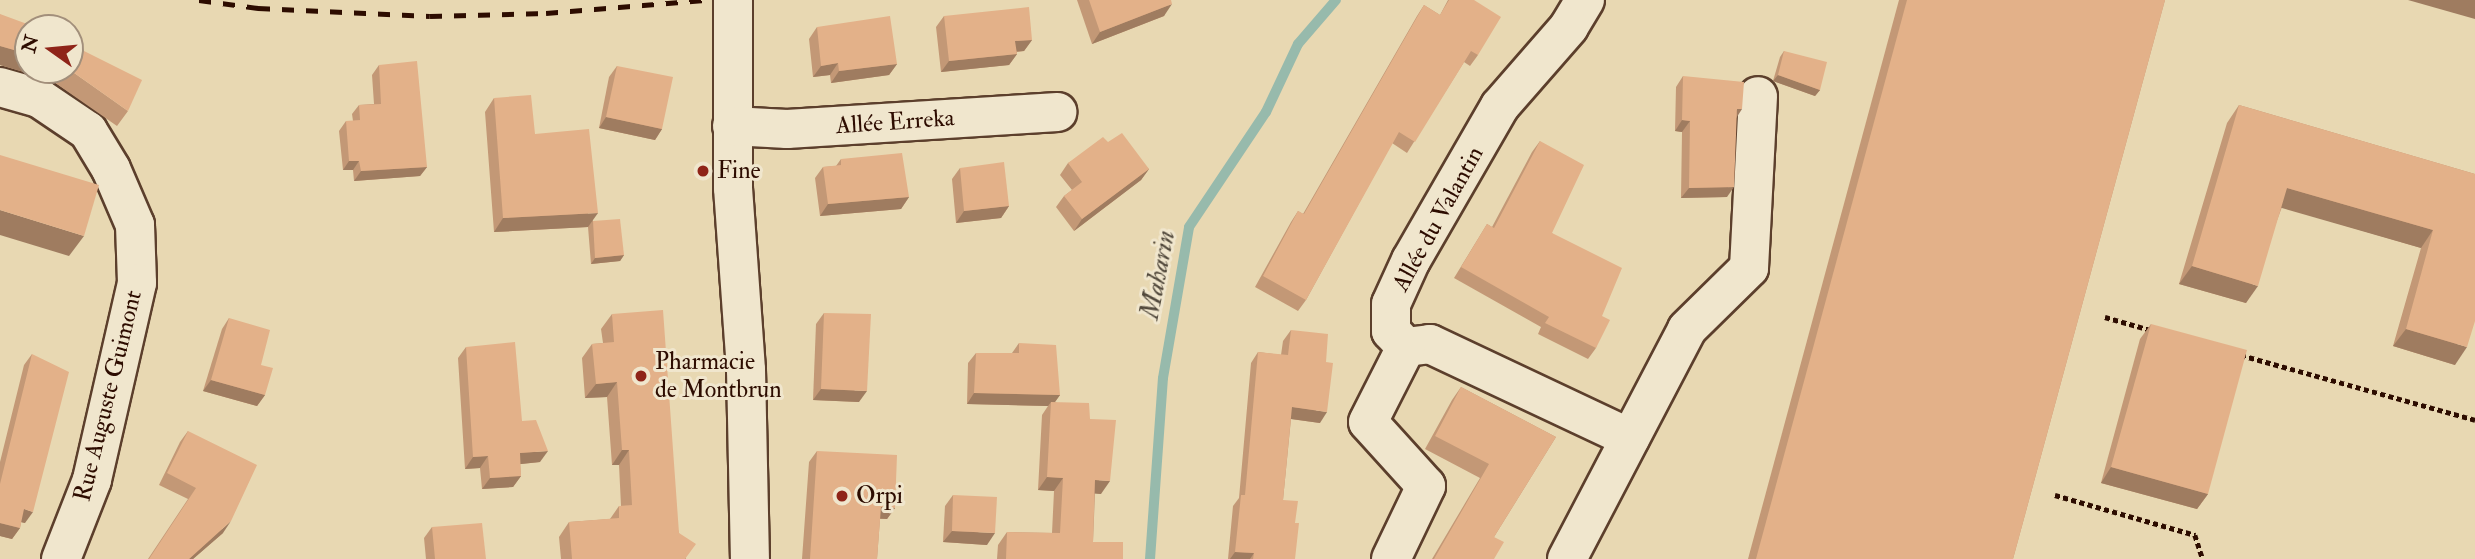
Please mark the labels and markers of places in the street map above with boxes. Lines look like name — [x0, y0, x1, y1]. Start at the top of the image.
place label: Fine — [717, 157, 761, 185]
marker: Fine — [695, 163, 711, 179]
place label: Pharmacie de Montbrun — [655, 348, 782, 404]
marker: Pharmacie de Montbrun — [633, 368, 649, 384]
place label: Orpi — [856, 482, 903, 510]
marker: Orpi — [834, 488, 850, 504]

